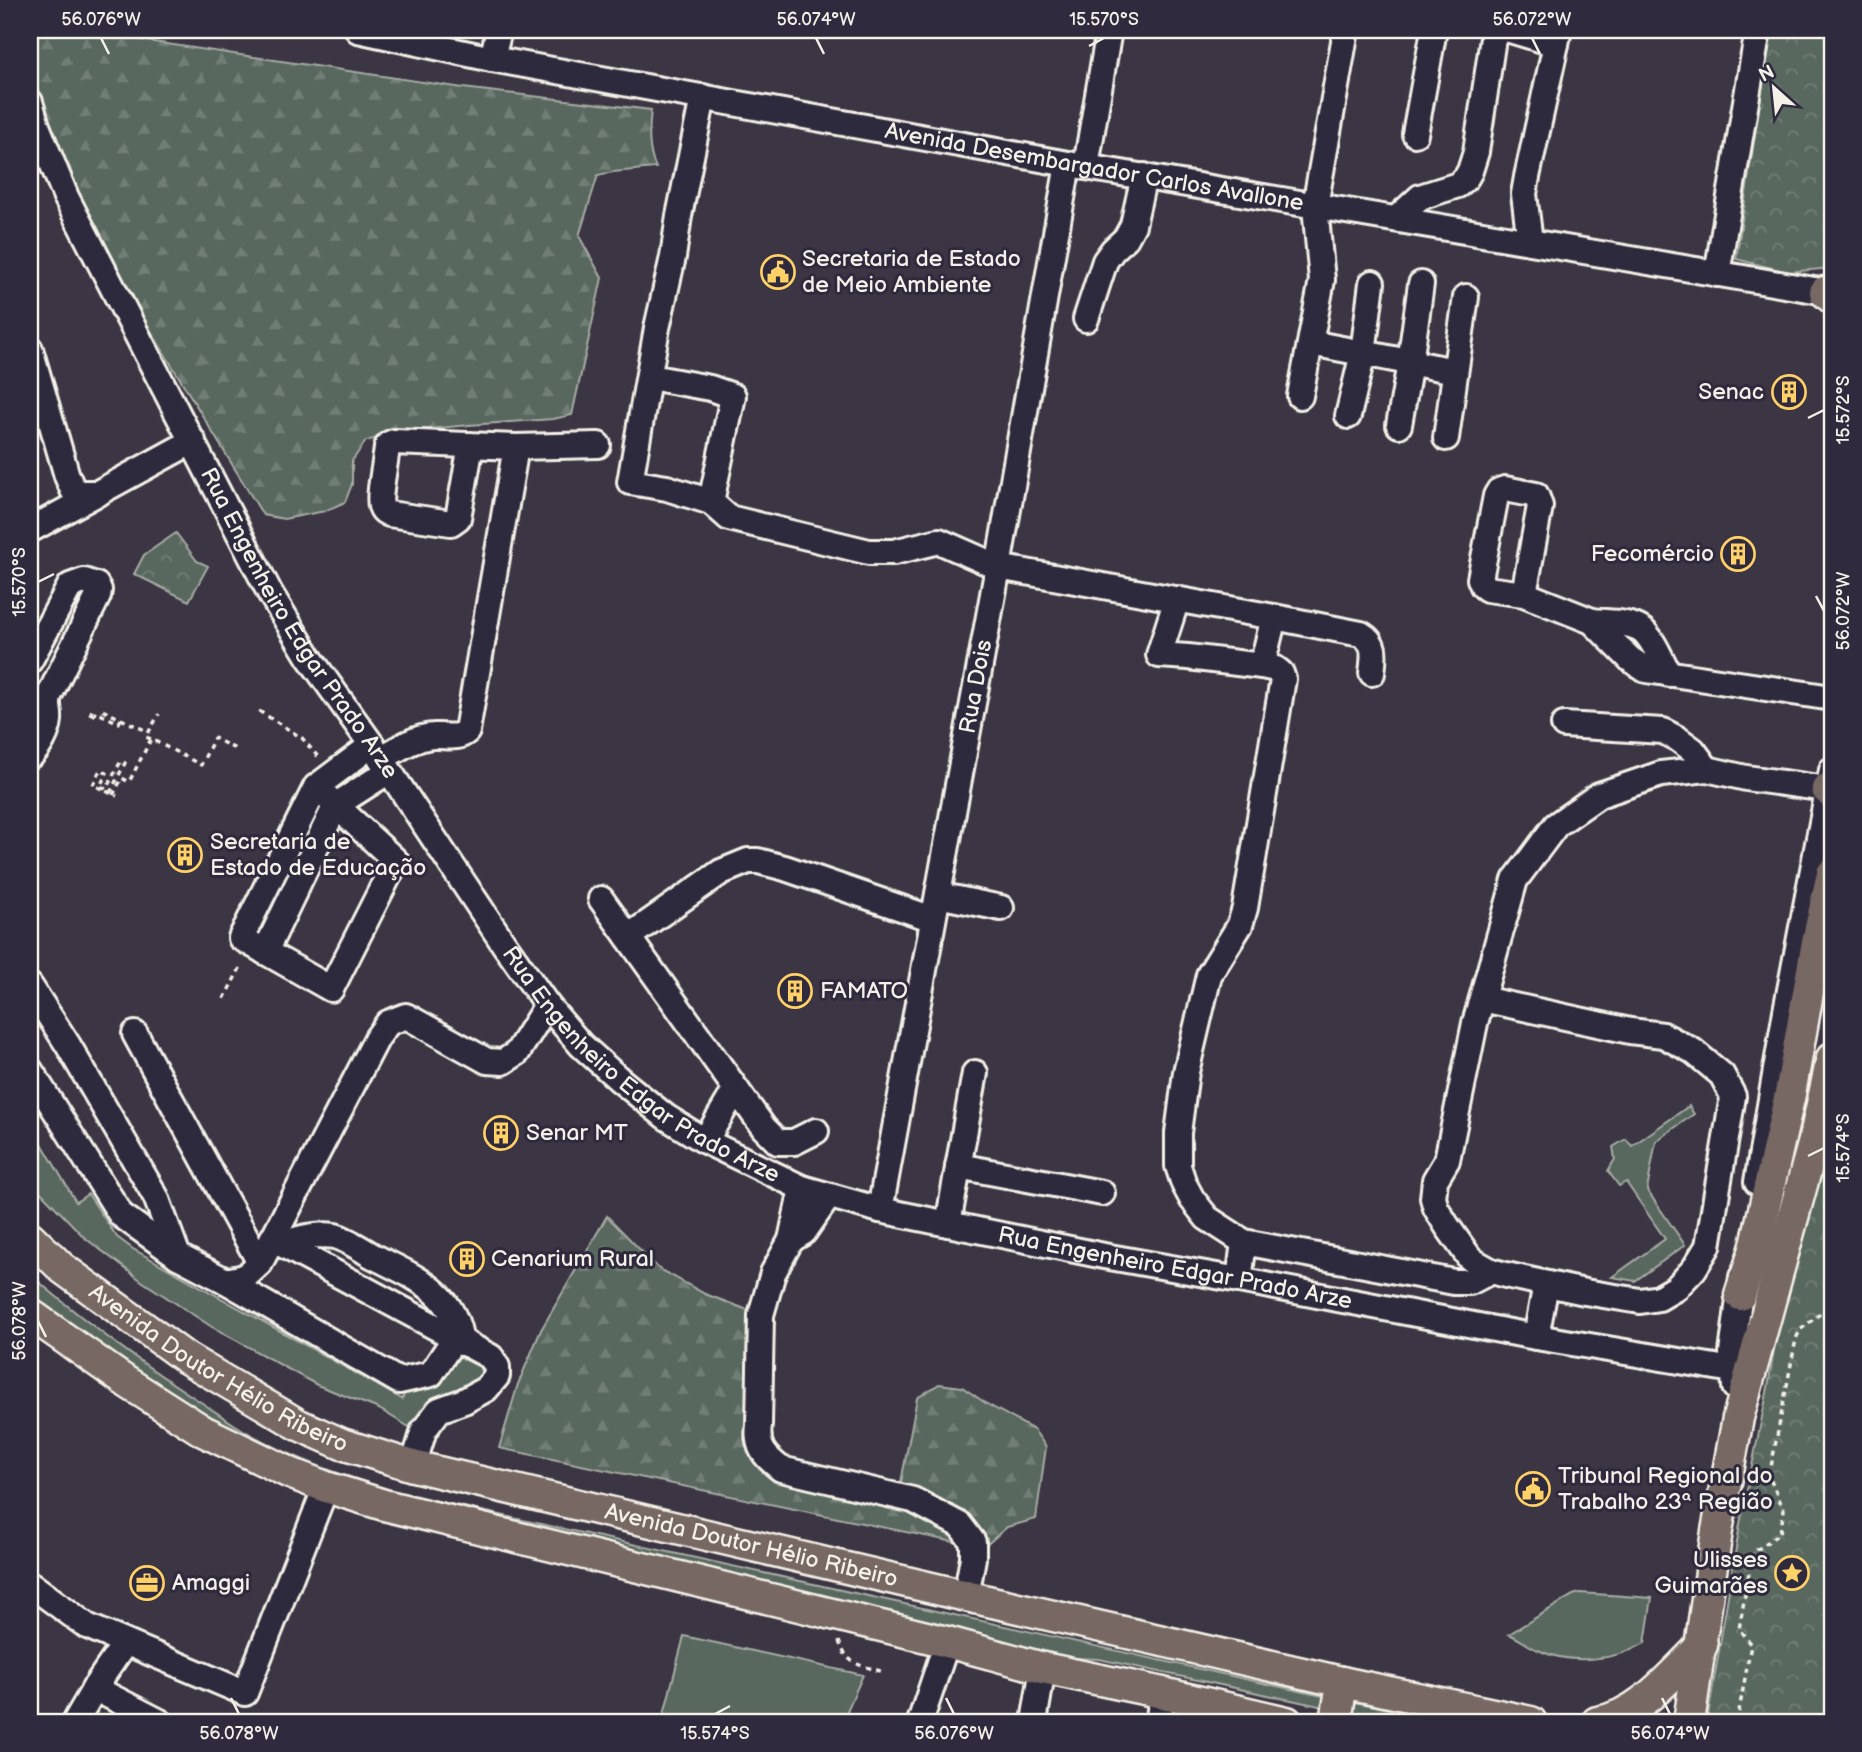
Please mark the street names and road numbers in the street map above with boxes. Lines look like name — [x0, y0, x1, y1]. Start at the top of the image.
street label: Avenida Desembargador Carlos Avallone — [883, 117, 1306, 218]
street label: Rua Engenheiro Edgar Prado Arze — [194, 463, 404, 784]
street label: Rua Dois — [954, 638, 998, 736]
street label: Rua Engenheiro Edgar Prado Arze — [496, 941, 784, 1189]
street label: Rua Engenheiro Edgar Prado Arze — [996, 1221, 1354, 1315]
street label: Avenida Doutor Hélio Ribeiro — [83, 1278, 352, 1459]
street label: Avenida Doutor Hélio Ribeiro — [602, 1498, 901, 1593]

